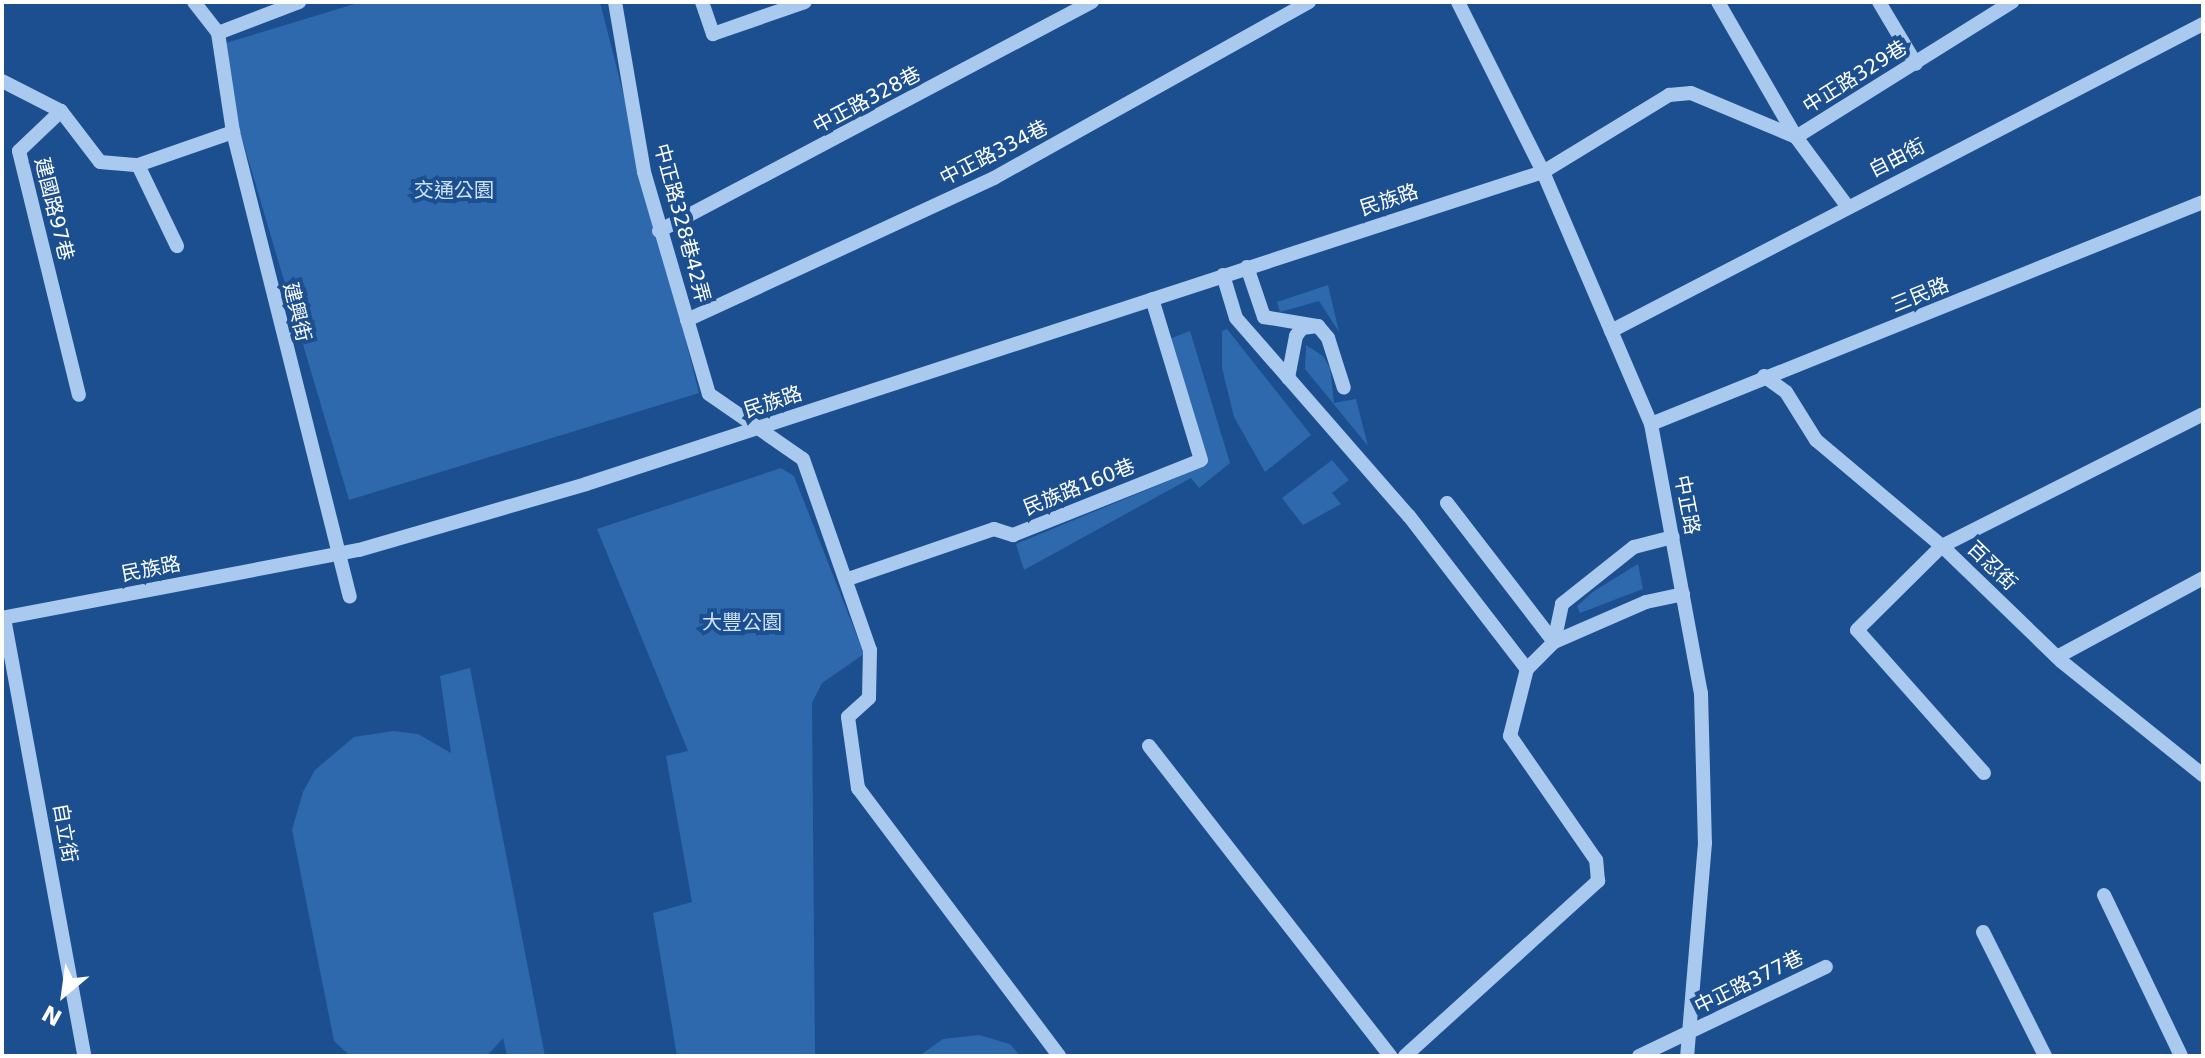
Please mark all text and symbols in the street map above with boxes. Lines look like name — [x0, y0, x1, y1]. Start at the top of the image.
street label: 中正路329巷 — [1799, 36, 1911, 118]
street label: 中正路328巷 — [809, 62, 925, 138]
street label: 中正路334巷 — [936, 115, 1052, 191]
street label: 自由街 — [1865, 134, 1929, 182]
street label: 中正路328巷42弄 — [649, 141, 715, 305]
street label: 建國路97巷 — [30, 155, 78, 263]
park label: 交通公園 — [414, 178, 494, 202]
street label: 民族路 — [1357, 179, 1421, 221]
street label: 三民路 — [1888, 273, 1952, 317]
street label: 建興街 — [278, 280, 316, 344]
street label: 民族路 — [741, 381, 805, 423]
street label: 民族路160巷 — [1020, 454, 1138, 520]
street label: 中正路 — [1669, 473, 1705, 537]
street label: 百忍街 — [1962, 537, 2022, 595]
street label: 民族路 — [119, 551, 183, 587]
park label: 大豐公園 — [702, 610, 782, 634]
street label: 自立街 — [48, 801, 82, 865]
street label: 中正路377巷 — [1691, 945, 1807, 1019]
north arrow — [24, 954, 104, 1034]
text: N — [38, 1000, 66, 1031]

